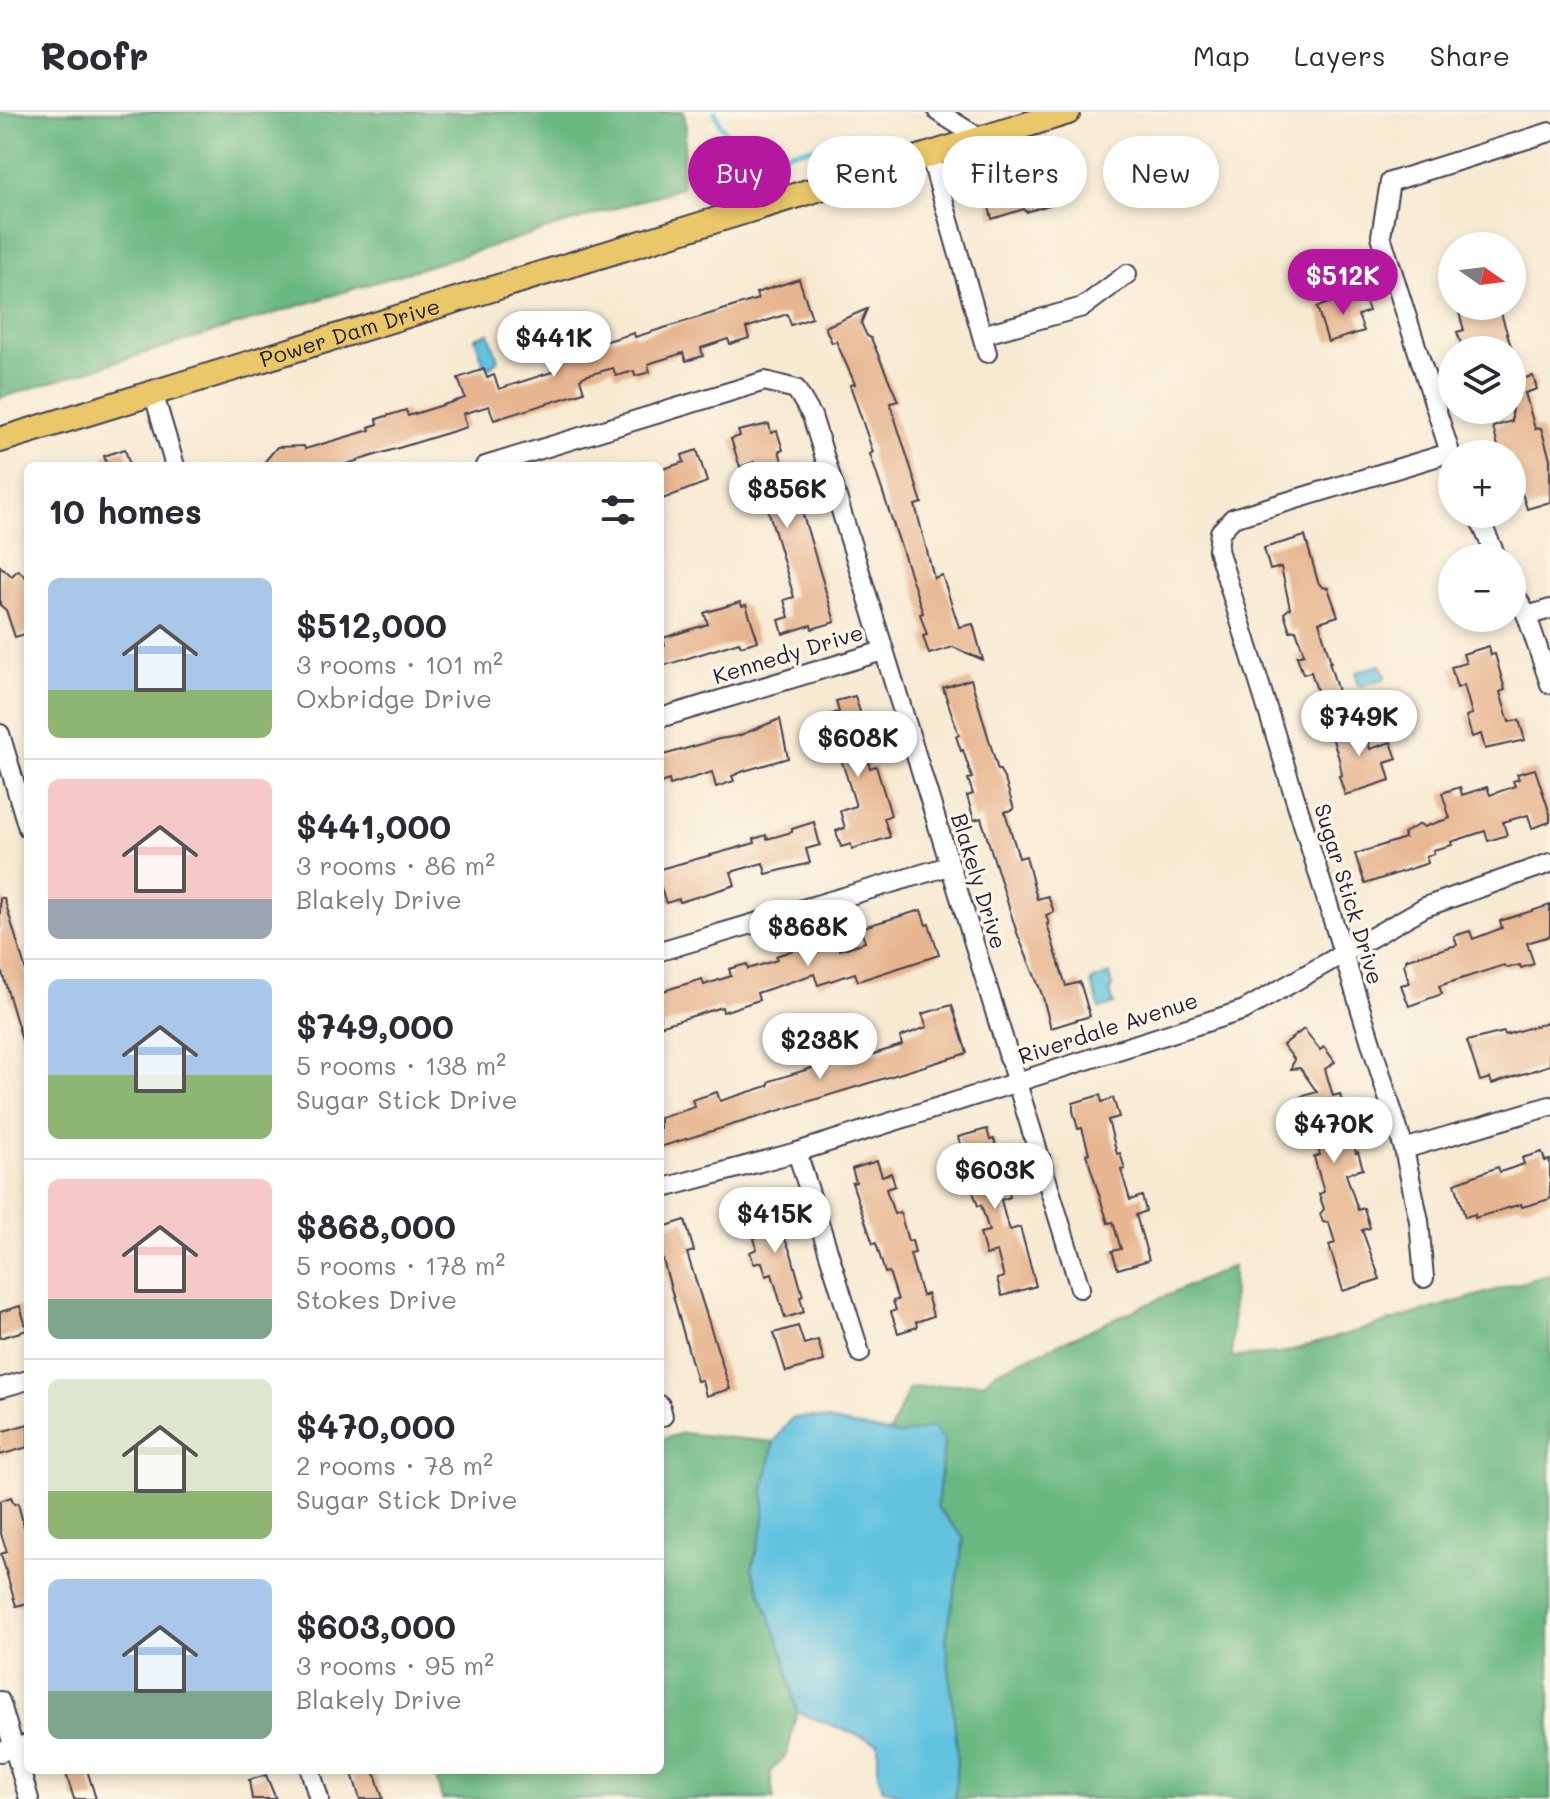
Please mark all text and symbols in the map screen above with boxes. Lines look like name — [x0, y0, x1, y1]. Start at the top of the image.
text: Roofr — [40, 30, 149, 80]
text: Map — [1193, 37, 1250, 73]
text: Layers — [1294, 37, 1386, 73]
text: Share — [1430, 37, 1510, 73]
chip: Buy — [688, 136, 791, 208]
chip: Rent — [807, 136, 926, 208]
chip: Filters — [942, 136, 1087, 208]
chip: New — [1103, 136, 1219, 208]
north arrow — [1438, 232, 1526, 320]
map controls — [1438, 232, 1526, 632]
pin: $512K — [1287, 249, 1399, 317]
text: $512K — [1306, 258, 1380, 292]
street label: Power Dam Drive — [256, 291, 443, 373]
pin: $441K — [498, 311, 610, 379]
text: $441K — [515, 320, 593, 354]
button: layers — [1438, 336, 1526, 424]
button: + — [1438, 440, 1526, 528]
pin: $856K — [731, 462, 843, 530]
text: $856K — [747, 471, 827, 505]
text: 10 homes — [48, 488, 202, 533]
icon: filters — [596, 488, 640, 532]
button: − — [1438, 544, 1526, 632]
text: $512,000 — [296, 602, 447, 647]
icon: home — [112, 610, 208, 706]
street label: Kennedy Drive — [709, 617, 866, 690]
text: 3 rooms · 101 m² — [296, 647, 503, 681]
text: Oxbridge Drive — [296, 681, 492, 715]
pin: $749K — [1303, 690, 1415, 758]
text: $749K — [1319, 699, 1399, 733]
pin: $608K — [802, 711, 914, 779]
text: $608K — [817, 720, 899, 754]
street label: Sugar Stick Drive — [1308, 800, 1391, 988]
text: $441,000 — [296, 803, 451, 848]
street label: Blakely Drive — [945, 809, 1014, 952]
icon: home — [112, 811, 208, 907]
text: 3 rooms · 86 m² — [296, 848, 495, 882]
text: Blakely Drive — [296, 882, 462, 916]
pin: $868K — [752, 900, 864, 968]
text: $868K — [767, 909, 849, 943]
street label: Riverdale Avenue — [1014, 985, 1201, 1070]
text: $749,000 — [296, 1003, 454, 1048]
icon: home — [112, 1011, 208, 1107]
pin: $238K — [764, 1013, 876, 1081]
text: $238K — [780, 1022, 860, 1056]
text: 5 rooms · 138 m² — [296, 1048, 506, 1082]
text: Sugar Stick Drive — [296, 1082, 518, 1116]
pin: $470K — [1278, 1097, 1390, 1165]
text: $470K — [1294, 1106, 1374, 1140]
pin: $603K — [939, 1143, 1051, 1211]
text: $603K — [954, 1152, 1036, 1186]
pin: $415K — [719, 1187, 831, 1255]
text: $415K — [737, 1196, 813, 1230]
text: $868,000 — [296, 1203, 456, 1248]
icon: home — [112, 1211, 208, 1307]
text: 5 rooms · 178 m² — [296, 1248, 505, 1282]
text: Stokes Drive — [296, 1282, 457, 1316]
text: $470,000 — [296, 1403, 455, 1448]
icon: home — [112, 1411, 208, 1507]
text: 2 rooms · 78 m² — [296, 1448, 493, 1482]
text: Sugar Stick Drive — [296, 1482, 518, 1516]
text: $603,000 — [296, 1603, 456, 1648]
icon: home — [112, 1611, 208, 1707]
text: 3 rooms · 95 m² — [296, 1648, 494, 1682]
text: Blakely Drive — [296, 1682, 462, 1716]

